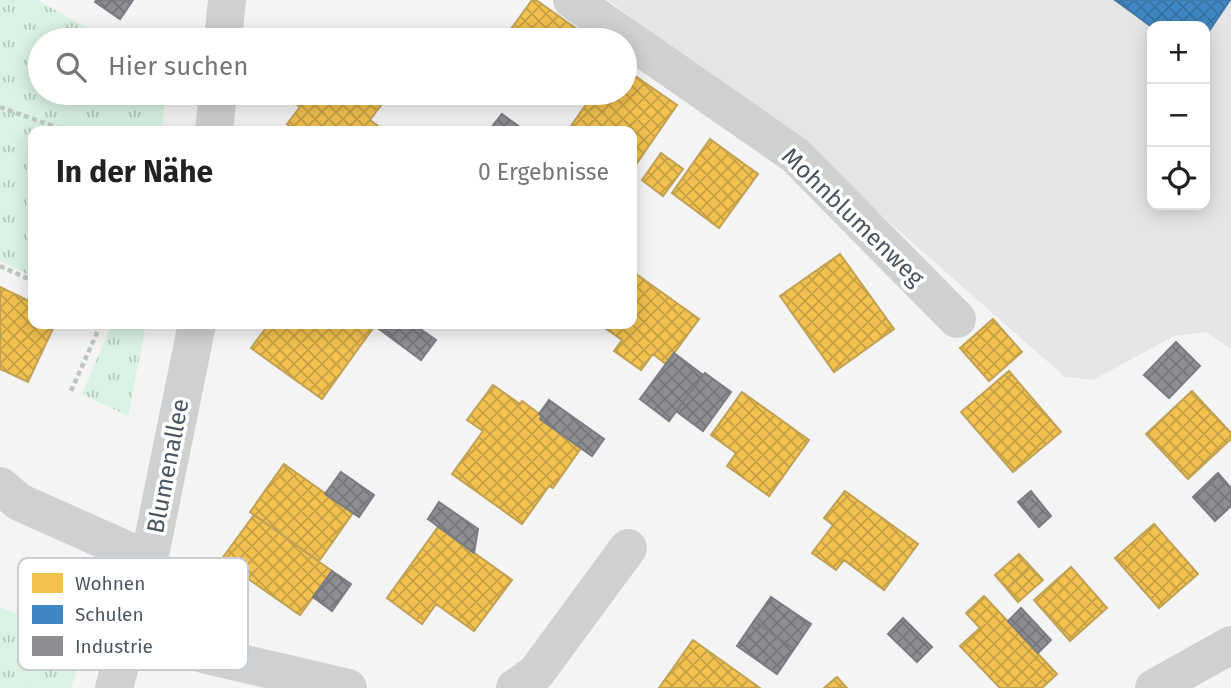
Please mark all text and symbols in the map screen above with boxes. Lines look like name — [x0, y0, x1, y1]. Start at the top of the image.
map controls — [1147, 21, 1210, 210]
button: + — [1147, 21, 1210, 84]
search box — [28, 28, 637, 105]
icon: search — [52, 48, 90, 86]
text: Hier suchen — [108, 51, 248, 82]
button: − — [1147, 84, 1210, 147]
street label: Mohnblumenweg — [776, 142, 930, 292]
button: locate — [1147, 147, 1210, 210]
text: In der Nähe — [56, 154, 213, 190]
text: 0 Ergebnisse — [478, 158, 609, 186]
street label: Blumenallee — [141, 396, 195, 536]
legend — [18, 558, 248, 670]
text: Wohnen — [75, 572, 145, 595]
text: Schulen — [75, 603, 144, 626]
text: Industrie — [75, 635, 153, 658]

